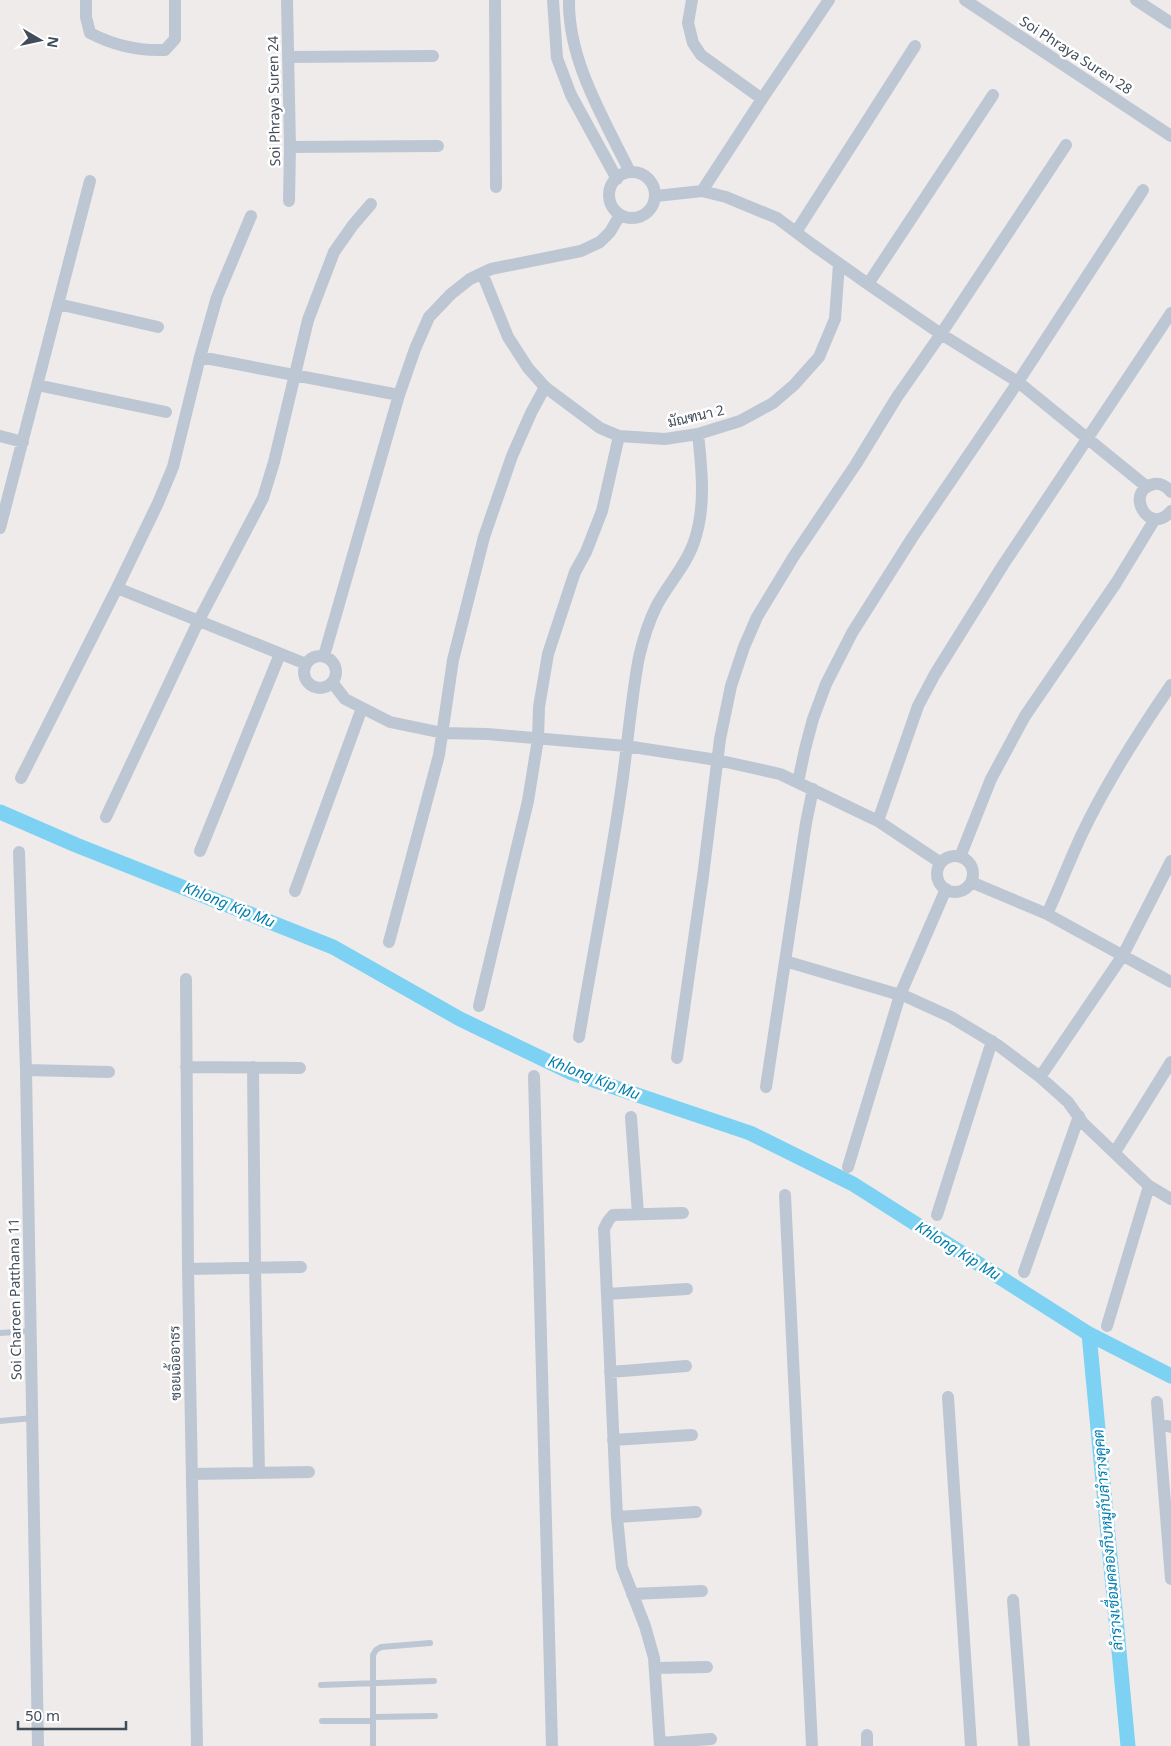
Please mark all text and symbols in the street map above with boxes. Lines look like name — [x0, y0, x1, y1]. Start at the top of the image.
street label: Soi Phraya Suren 28 — [1016, 11, 1136, 98]
north arrow — [15, 15, 65, 65]
text: N — [43, 35, 64, 49]
street label: Soi Phraya Suren 24 — [263, 36, 284, 166]
street label: มัณฑนา 2 — [666, 400, 726, 431]
water label: Khlong Kip Mu — [181, 877, 278, 932]
water label: Khlong Kip Mu — [546, 1050, 643, 1104]
water label: Khlong Kip Mu — [912, 1216, 1005, 1284]
street label: Soi Charoen Patthana 11 — [4, 1218, 25, 1380]
street label: ซอยเอิ้ออาธร — [163, 1325, 185, 1401]
water label: ลำรางเชื่อมคลองกีบหมูกับลำรางคูคต — [1083, 1428, 1128, 1652]
scale bar — [18, 1698, 125, 1730]
text: 50 m — [25, 1705, 60, 1725]

